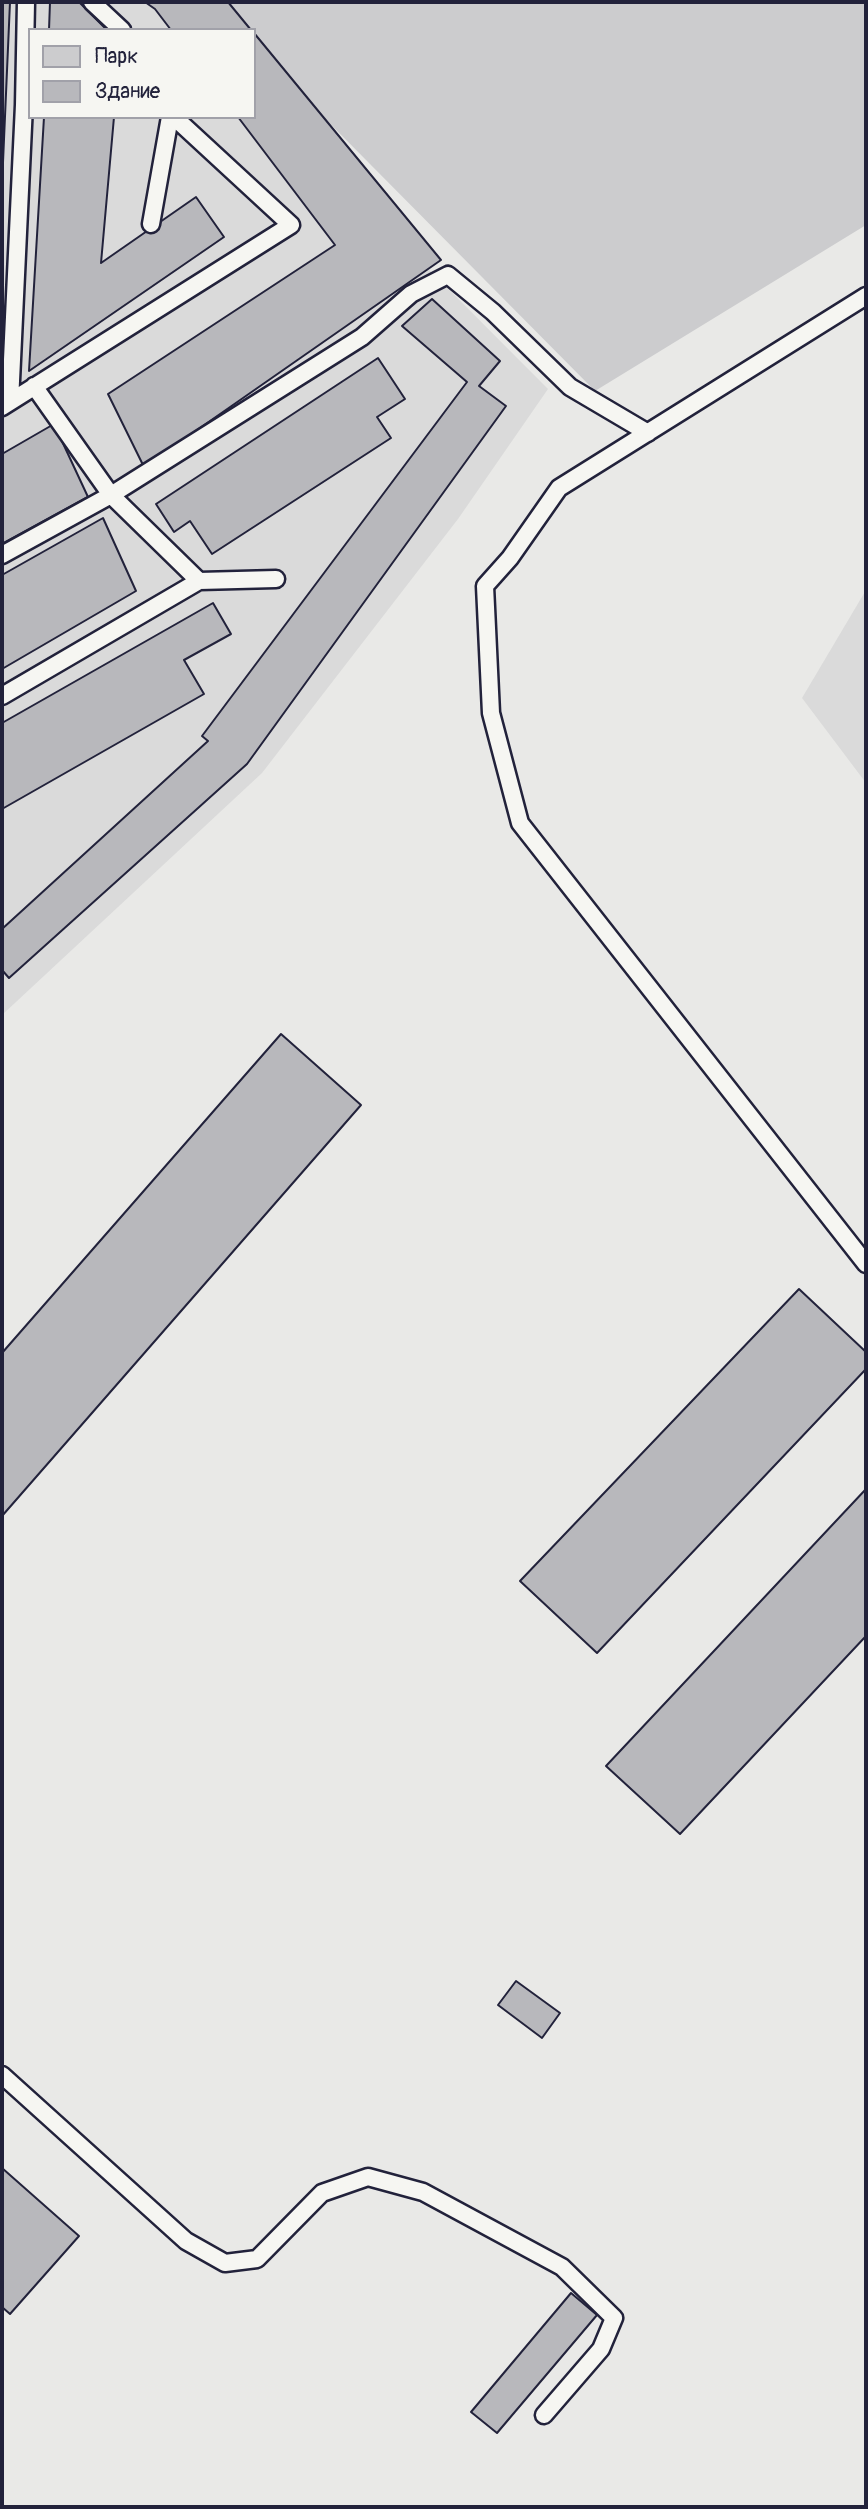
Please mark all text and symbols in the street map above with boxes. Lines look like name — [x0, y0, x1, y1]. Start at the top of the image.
legend — [28, 28, 256, 119]
text: Парк — [95, 43, 138, 70]
text: Здание — [95, 78, 160, 105]

